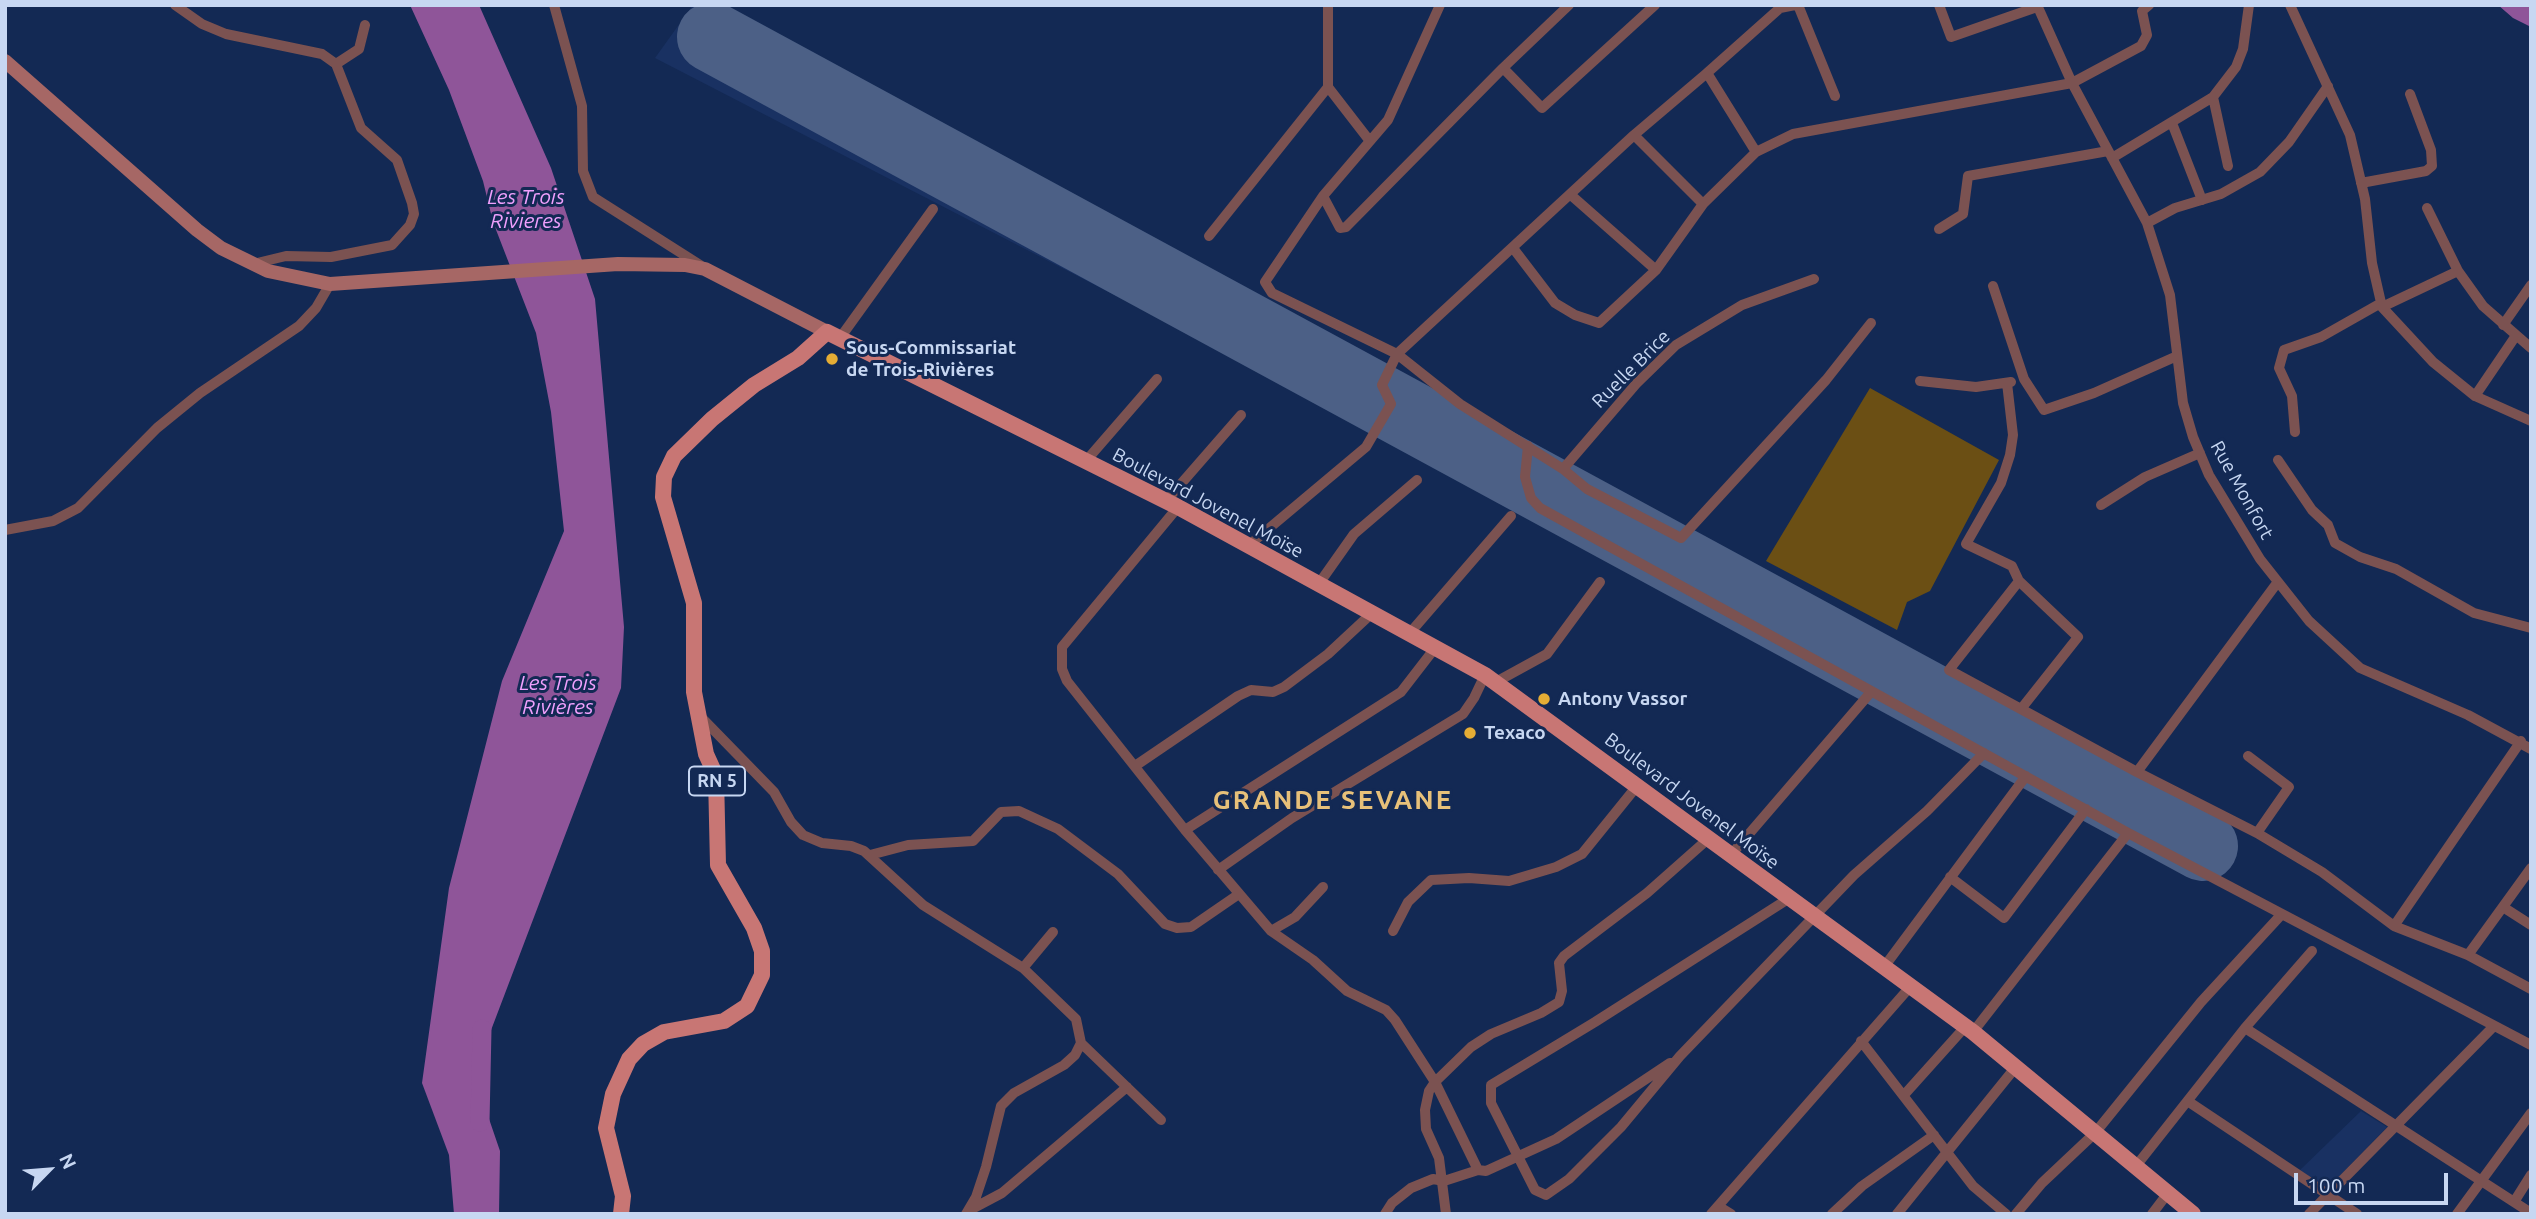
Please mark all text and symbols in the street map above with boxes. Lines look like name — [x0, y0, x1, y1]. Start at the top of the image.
water label: Les Trois Rivieres — [487, 184, 565, 234]
street label: Ruelle Brice — [1587, 325, 1675, 413]
place label: Sous-Commissariat de Trois-Rivières — [846, 337, 1016, 381]
marker: Sous-Commissariat de Trois-Rivières — [824, 351, 840, 367]
street label: Rue Monfort — [2206, 437, 2278, 543]
street label: Boulevard Jovenel Moïse — [1109, 443, 1307, 563]
water label: Les Trois Rivières — [519, 670, 597, 720]
place label: Antony Vassor — [1558, 688, 1687, 710]
marker: Antony Vassor — [1536, 691, 1552, 707]
place label: Texaco — [1484, 722, 1546, 744]
marker: Texaco — [1462, 725, 1478, 741]
street label: Boulevard Jovenel Moïse — [1600, 728, 1784, 874]
road number: RN 5 — [689, 766, 745, 796]
district label: GRANDE SEVANE — [1214, 784, 1452, 816]
north arrow — [14, 1135, 84, 1205]
text: N — [55, 1150, 81, 1172]
scale bar — [2298, 1160, 2452, 1204]
text: 100 m — [2307, 1173, 2365, 1197]

